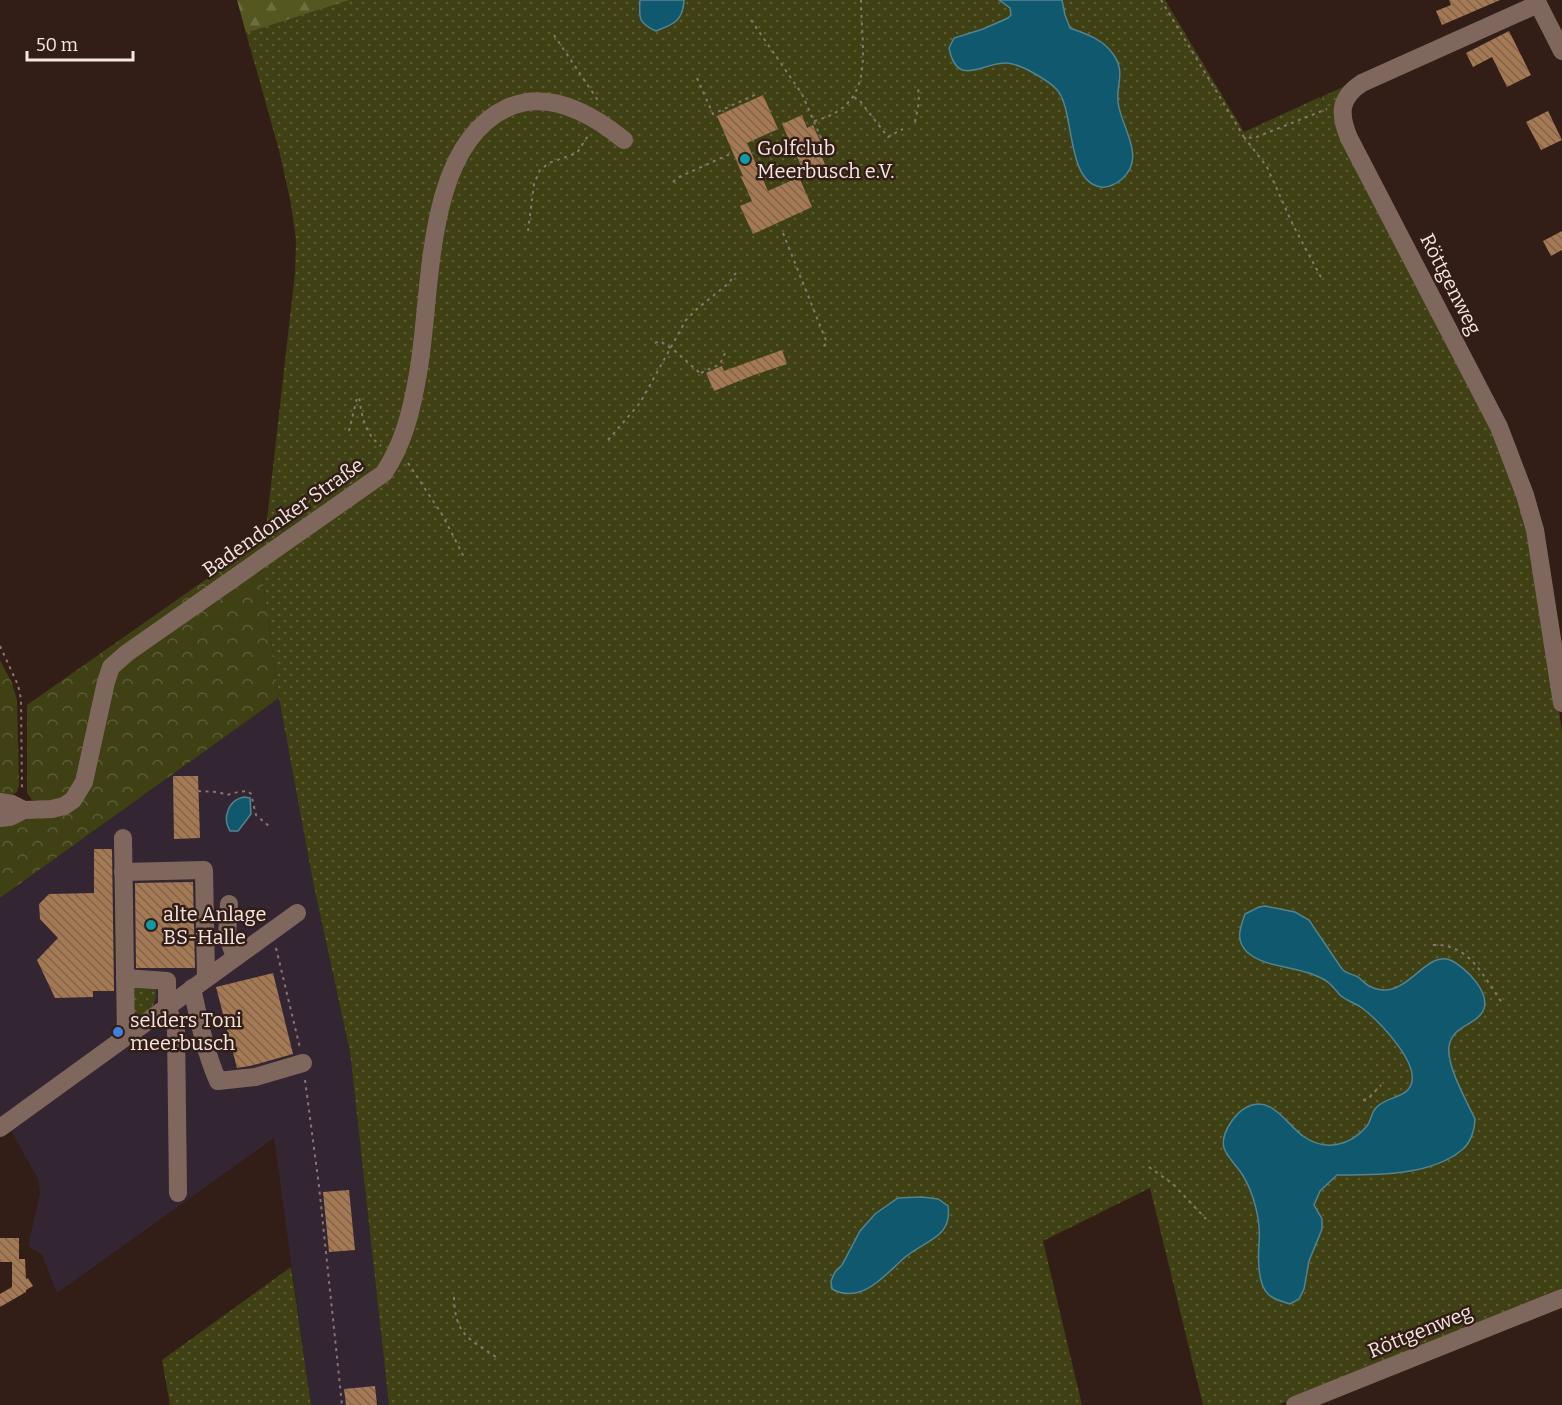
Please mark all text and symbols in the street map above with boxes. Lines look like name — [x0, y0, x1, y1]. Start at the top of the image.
scale bar — [27, 24, 134, 62]
text: 50 m — [36, 34, 78, 56]
place label: Golfclub Meerbusch e.V. — [757, 136, 894, 183]
marker: Golfclub Meerbusch e.V. — [738, 152, 752, 166]
street label: Röttgenweg — [1415, 229, 1487, 339]
street label: Badendonker Straße — [198, 452, 368, 582]
place label: alte Anlage BS-Halle — [163, 902, 266, 949]
marker: alte Anlage BS-Halle — [144, 918, 158, 932]
place label: selders Toni meerbusch — [130, 1008, 242, 1055]
marker: selders Toni meerbusch — [111, 1025, 125, 1039]
street label: Röttgenweg — [1364, 1299, 1476, 1363]

